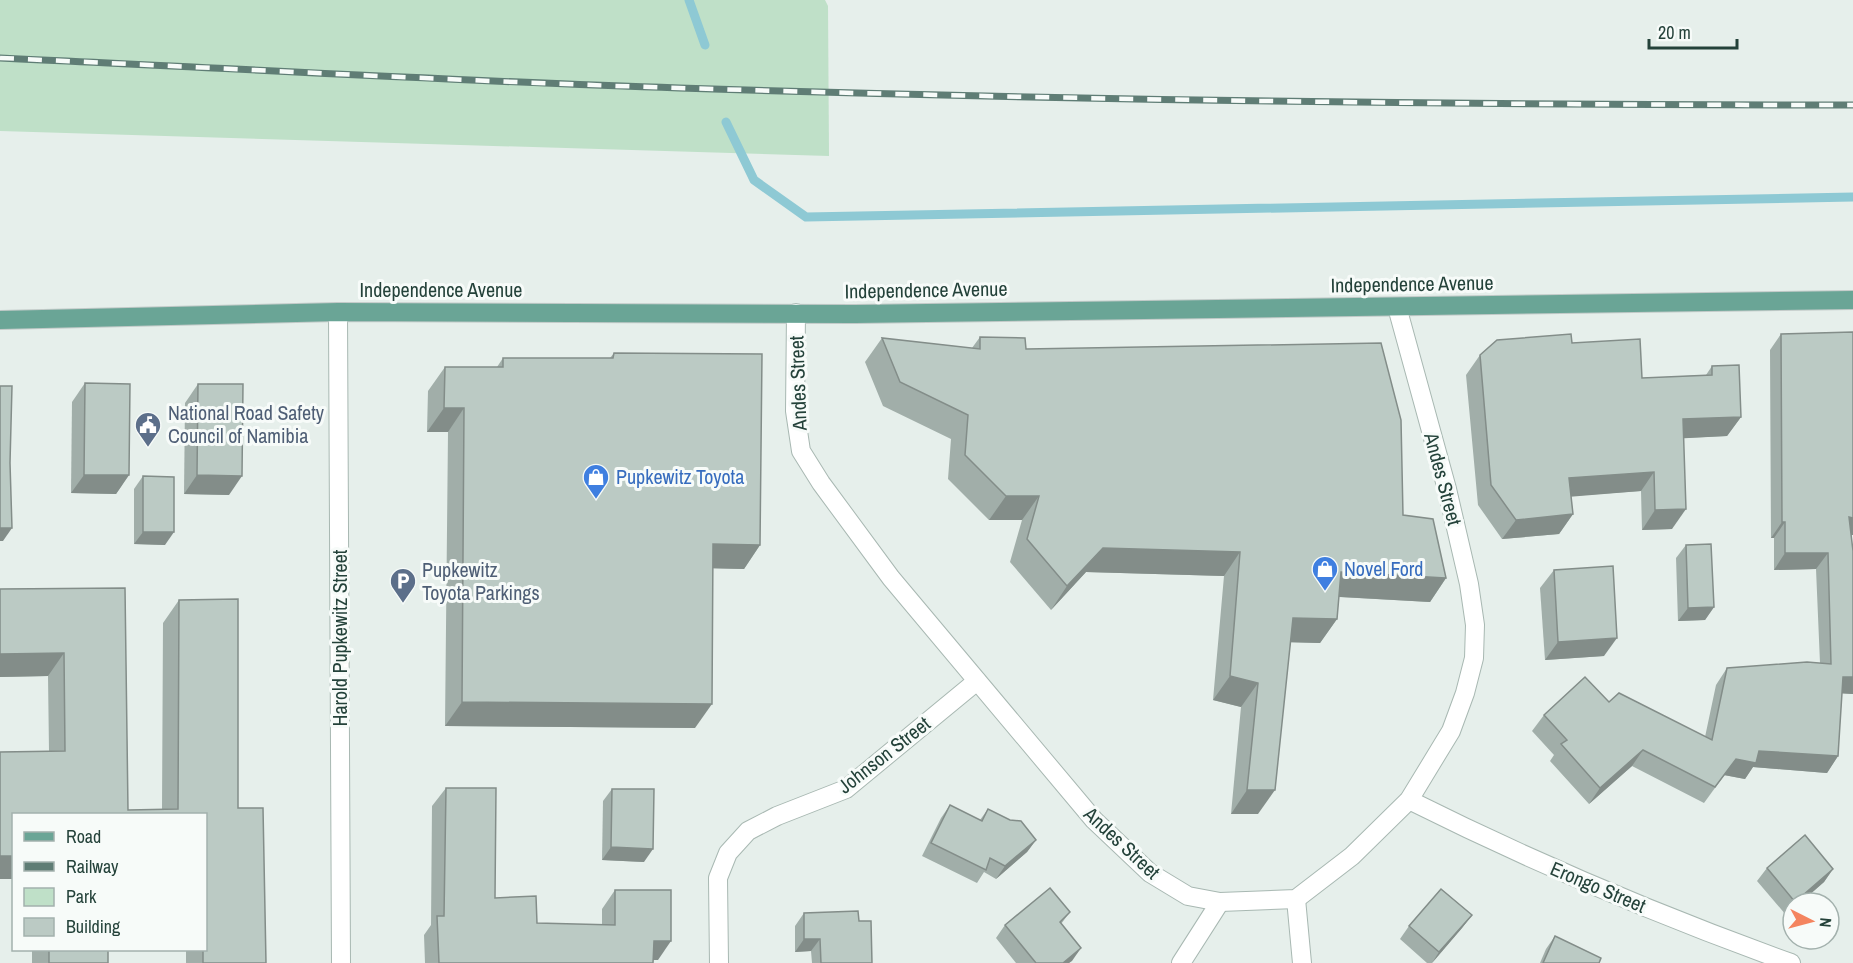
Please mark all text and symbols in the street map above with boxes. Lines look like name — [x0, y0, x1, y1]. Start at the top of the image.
scale bar — [1649, 12, 1738, 50]
text: 20 m — [1658, 20, 1691, 45]
street label: Independence Avenue — [1330, 269, 1494, 298]
street label: Independence Avenue — [844, 275, 1008, 304]
street label: Independence Avenue — [360, 276, 522, 303]
street label: Andes Street — [782, 335, 813, 432]
place label: National Road Safety Council of Namibia — [168, 399, 325, 449]
public building icon: National Road Safety Council of Namibia — [133, 410, 163, 448]
street label: Andes Street — [1418, 429, 1469, 529]
shop icon: Pupkewitz Toyota — [581, 462, 611, 500]
place label: Pupkewitz Toyota — [616, 463, 744, 490]
street label: Harold Pupkewitz Street — [326, 549, 353, 726]
shop icon: Novel Ford — [1310, 554, 1340, 592]
place label: Novel Ford — [1344, 555, 1423, 582]
place label: Pupkewitz Toyota Parkings — [422, 556, 540, 606]
parking icon: Pupkewitz Toyota Parkings — [388, 566, 418, 604]
street label: Johnson Street — [832, 710, 936, 799]
street label: Andes Street — [1078, 800, 1167, 885]
legend — [12, 813, 207, 951]
text: Road — [66, 824, 101, 849]
text: Railway — [66, 854, 119, 879]
street label: Erongo Street — [1546, 854, 1650, 919]
text: Park — [66, 884, 97, 909]
north arrow — [1781, 891, 1841, 951]
text: Building — [66, 914, 121, 939]
text: N — [1814, 917, 1837, 928]

